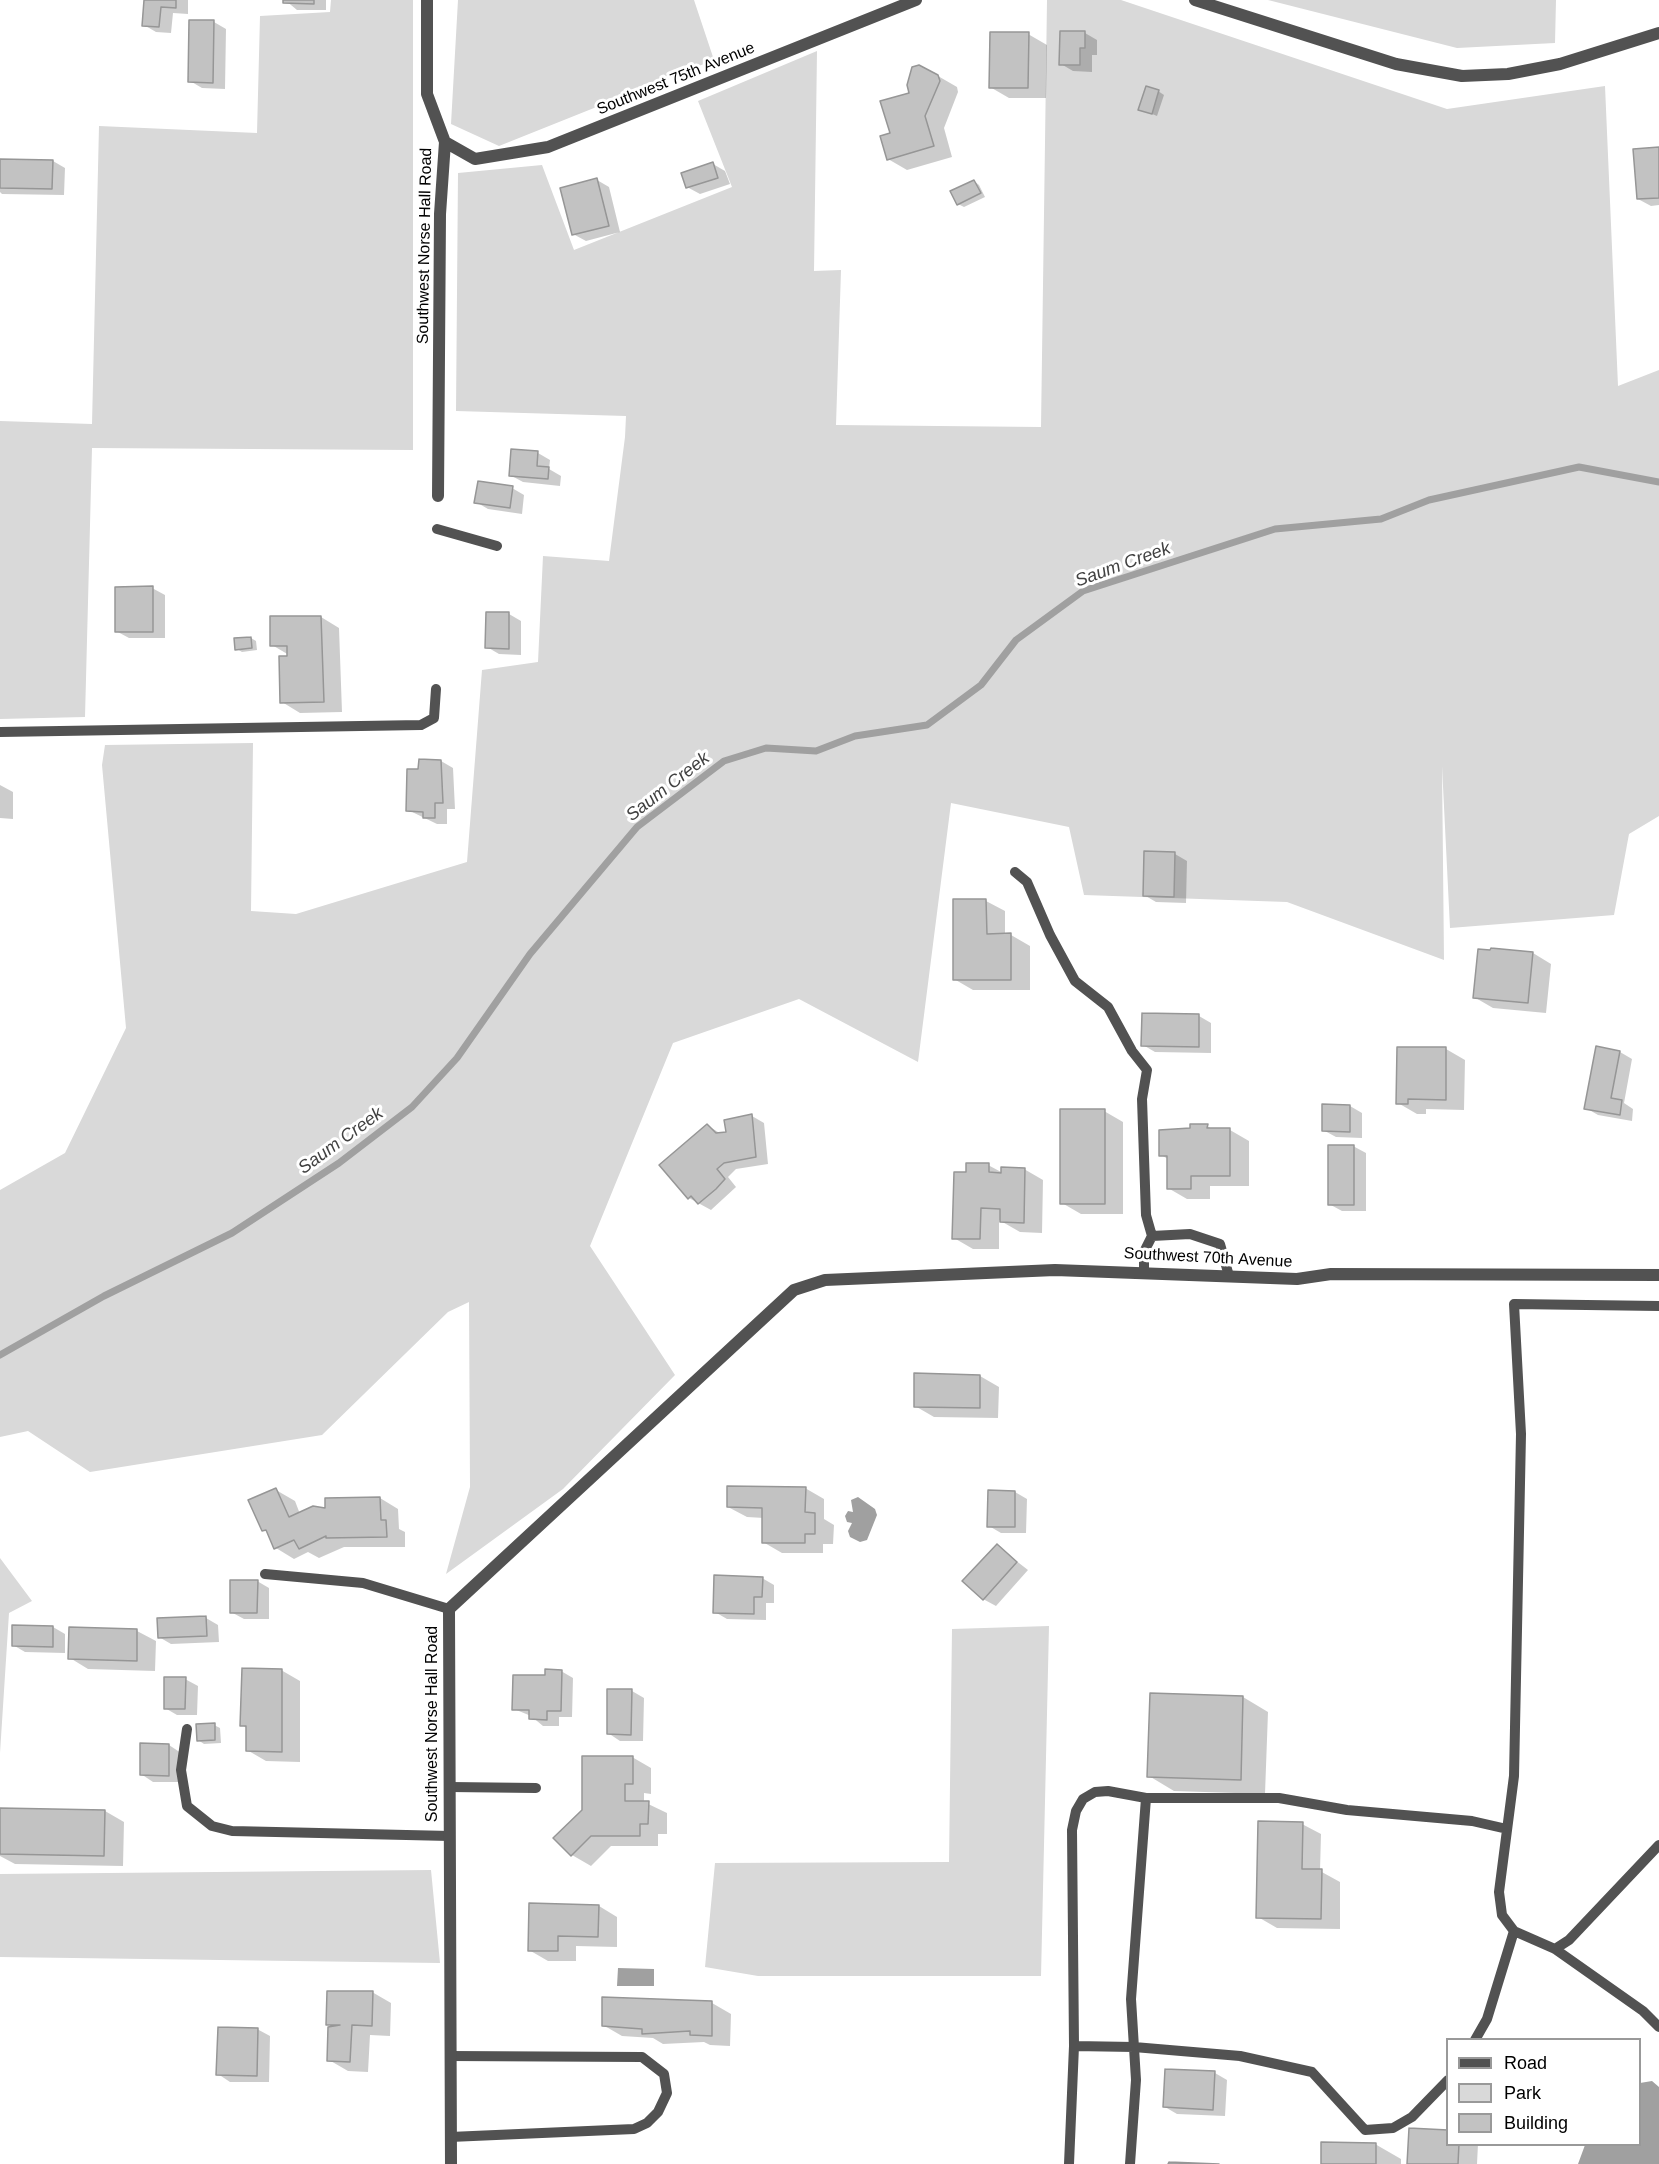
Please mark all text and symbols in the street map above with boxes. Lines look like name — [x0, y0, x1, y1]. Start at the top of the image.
street label: Southwest 75th Avenue — [594, 38, 758, 120]
street label: Southwest Norse Hall Road — [414, 148, 436, 344]
water label: Saum Creek — [1072, 538, 1174, 592]
water label: Saum Creek — [622, 748, 714, 826]
water label: Saum Creek — [294, 1103, 388, 1179]
street label: Southwest 70th Avenue — [1123, 1244, 1293, 1272]
street label: Southwest Norse Hall Road — [423, 1626, 443, 1822]
legend — [1446, 2038, 1641, 2146]
text: Road — [1504, 2053, 1547, 2073]
text: Park — [1504, 2083, 1541, 2103]
text: Building — [1504, 2113, 1568, 2133]

